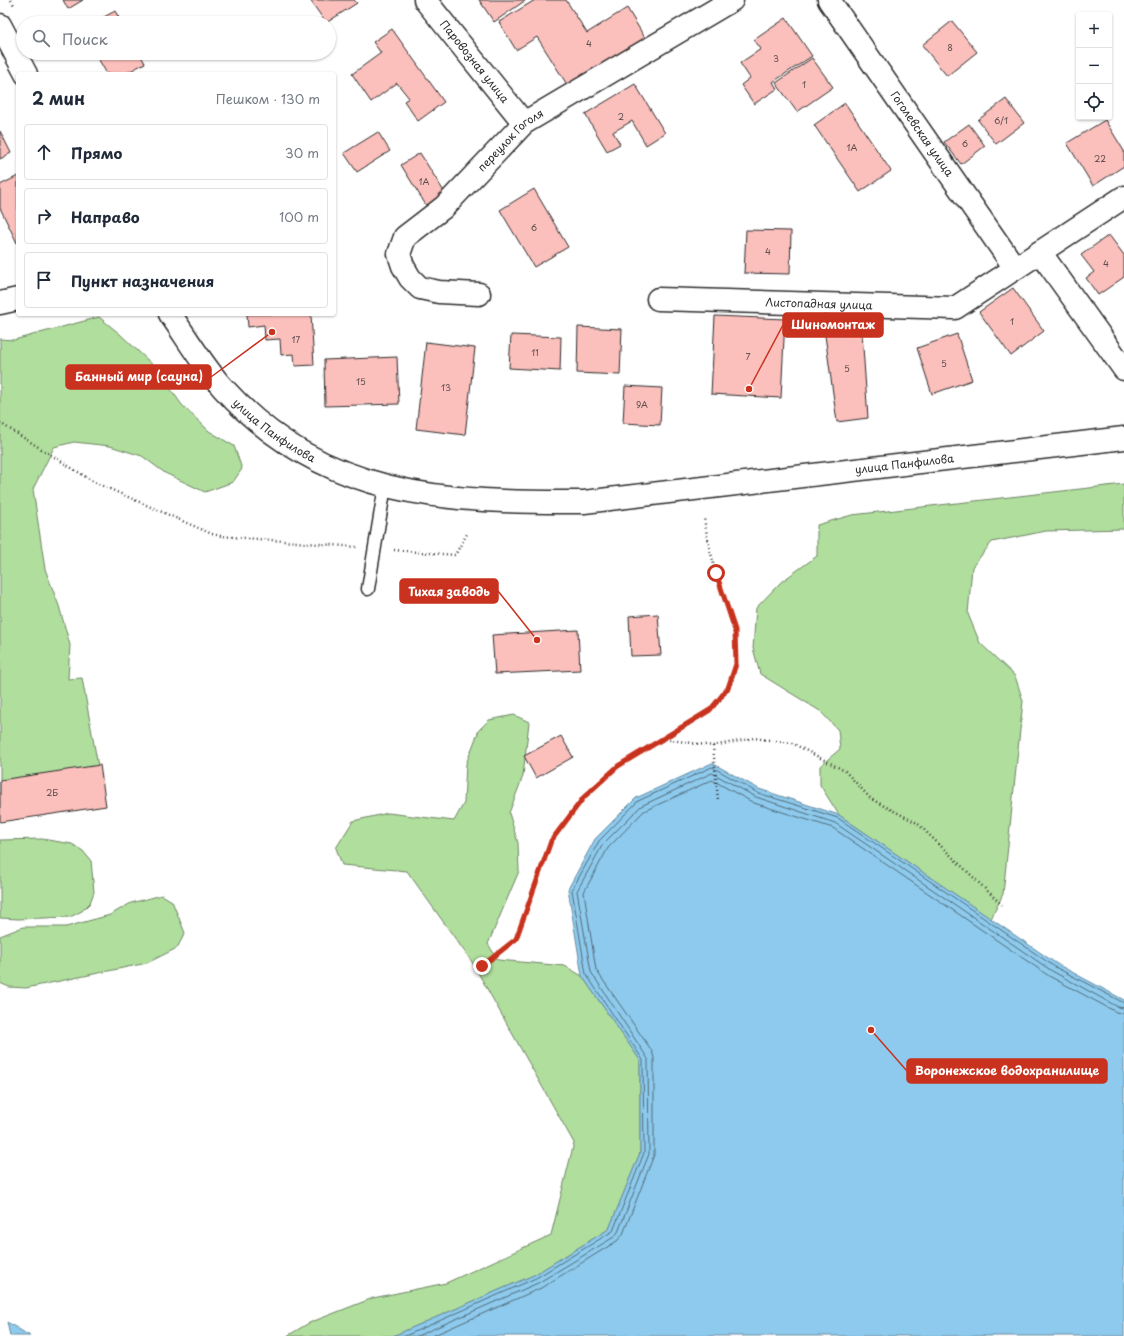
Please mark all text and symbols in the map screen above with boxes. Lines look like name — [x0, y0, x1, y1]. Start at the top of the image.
map controls — [1076, 12, 1112, 120]
button: + — [1076, 12, 1112, 48]
search box — [16, 16, 336, 60]
street label: Паровозная улица — [436, 16, 514, 106]
icon: search — [30, 27, 52, 49]
text: Поиск — [62, 27, 108, 50]
house number: 4 — [586, 36, 592, 50]
house number: 8 — [947, 40, 953, 54]
button: − — [1076, 48, 1112, 84]
house number: 3 — [773, 51, 779, 65]
house number: 1 — [802, 77, 806, 91]
button: locate — [1076, 84, 1112, 120]
text: 2 мин — [32, 85, 85, 111]
street label: Гоголевская улица — [887, 87, 958, 180]
text: Пешком · 130 m — [216, 89, 320, 108]
street label: переулок Гоголя — [473, 104, 547, 175]
house number: 2 — [618, 109, 624, 123]
house number: 6/1 — [994, 113, 1008, 127]
house number: 6 — [962, 136, 968, 150]
house number: 1А — [847, 140, 858, 154]
icon: ahead — [33, 141, 55, 163]
text: Прямо — [71, 141, 122, 164]
text: 30 m — [285, 143, 319, 162]
house number: 22 — [1094, 151, 1106, 165]
house number: 1А — [419, 174, 430, 188]
icon: right — [33, 205, 55, 227]
text: Направо — [71, 205, 140, 228]
text: 100 m — [279, 207, 319, 226]
house number: 6 — [531, 220, 537, 234]
house number: 4 — [765, 244, 771, 258]
house number: 4 — [1103, 256, 1109, 270]
icon: arrive — [33, 269, 55, 291]
text: Пункт назначения — [71, 269, 214, 292]
street label: Листопадная улица — [765, 293, 873, 314]
callout: Шиномонтаж — [783, 313, 883, 337]
house number: 1 — [1010, 314, 1014, 328]
text: Шиномонтаж — [791, 315, 876, 333]
house number: 17 — [292, 332, 301, 346]
house number: 11 — [531, 345, 539, 359]
house number: 7 — [745, 349, 751, 363]
house number: 5 — [941, 356, 947, 370]
house number: 5 — [844, 361, 850, 375]
callout: Банный мир (сауна) — [66, 365, 211, 389]
text: Банный мир (сауна) — [75, 367, 203, 385]
house number: 15 — [356, 374, 366, 388]
house number: 13 — [441, 380, 451, 394]
street label: улица Панфилова — [229, 394, 319, 466]
house number: 9А — [636, 397, 648, 411]
street label: улица Панфилова — [854, 449, 955, 478]
route start — [707, 564, 725, 582]
callout: Тихая заводь — [400, 579, 498, 603]
text: Тихая заводь — [408, 582, 490, 600]
house number: 2Б — [46, 785, 58, 799]
route end — [473, 957, 491, 975]
callout: Воронежское водохранилище — [907, 1059, 1107, 1083]
text: Воронежское водохранилище — [915, 1061, 1099, 1079]

